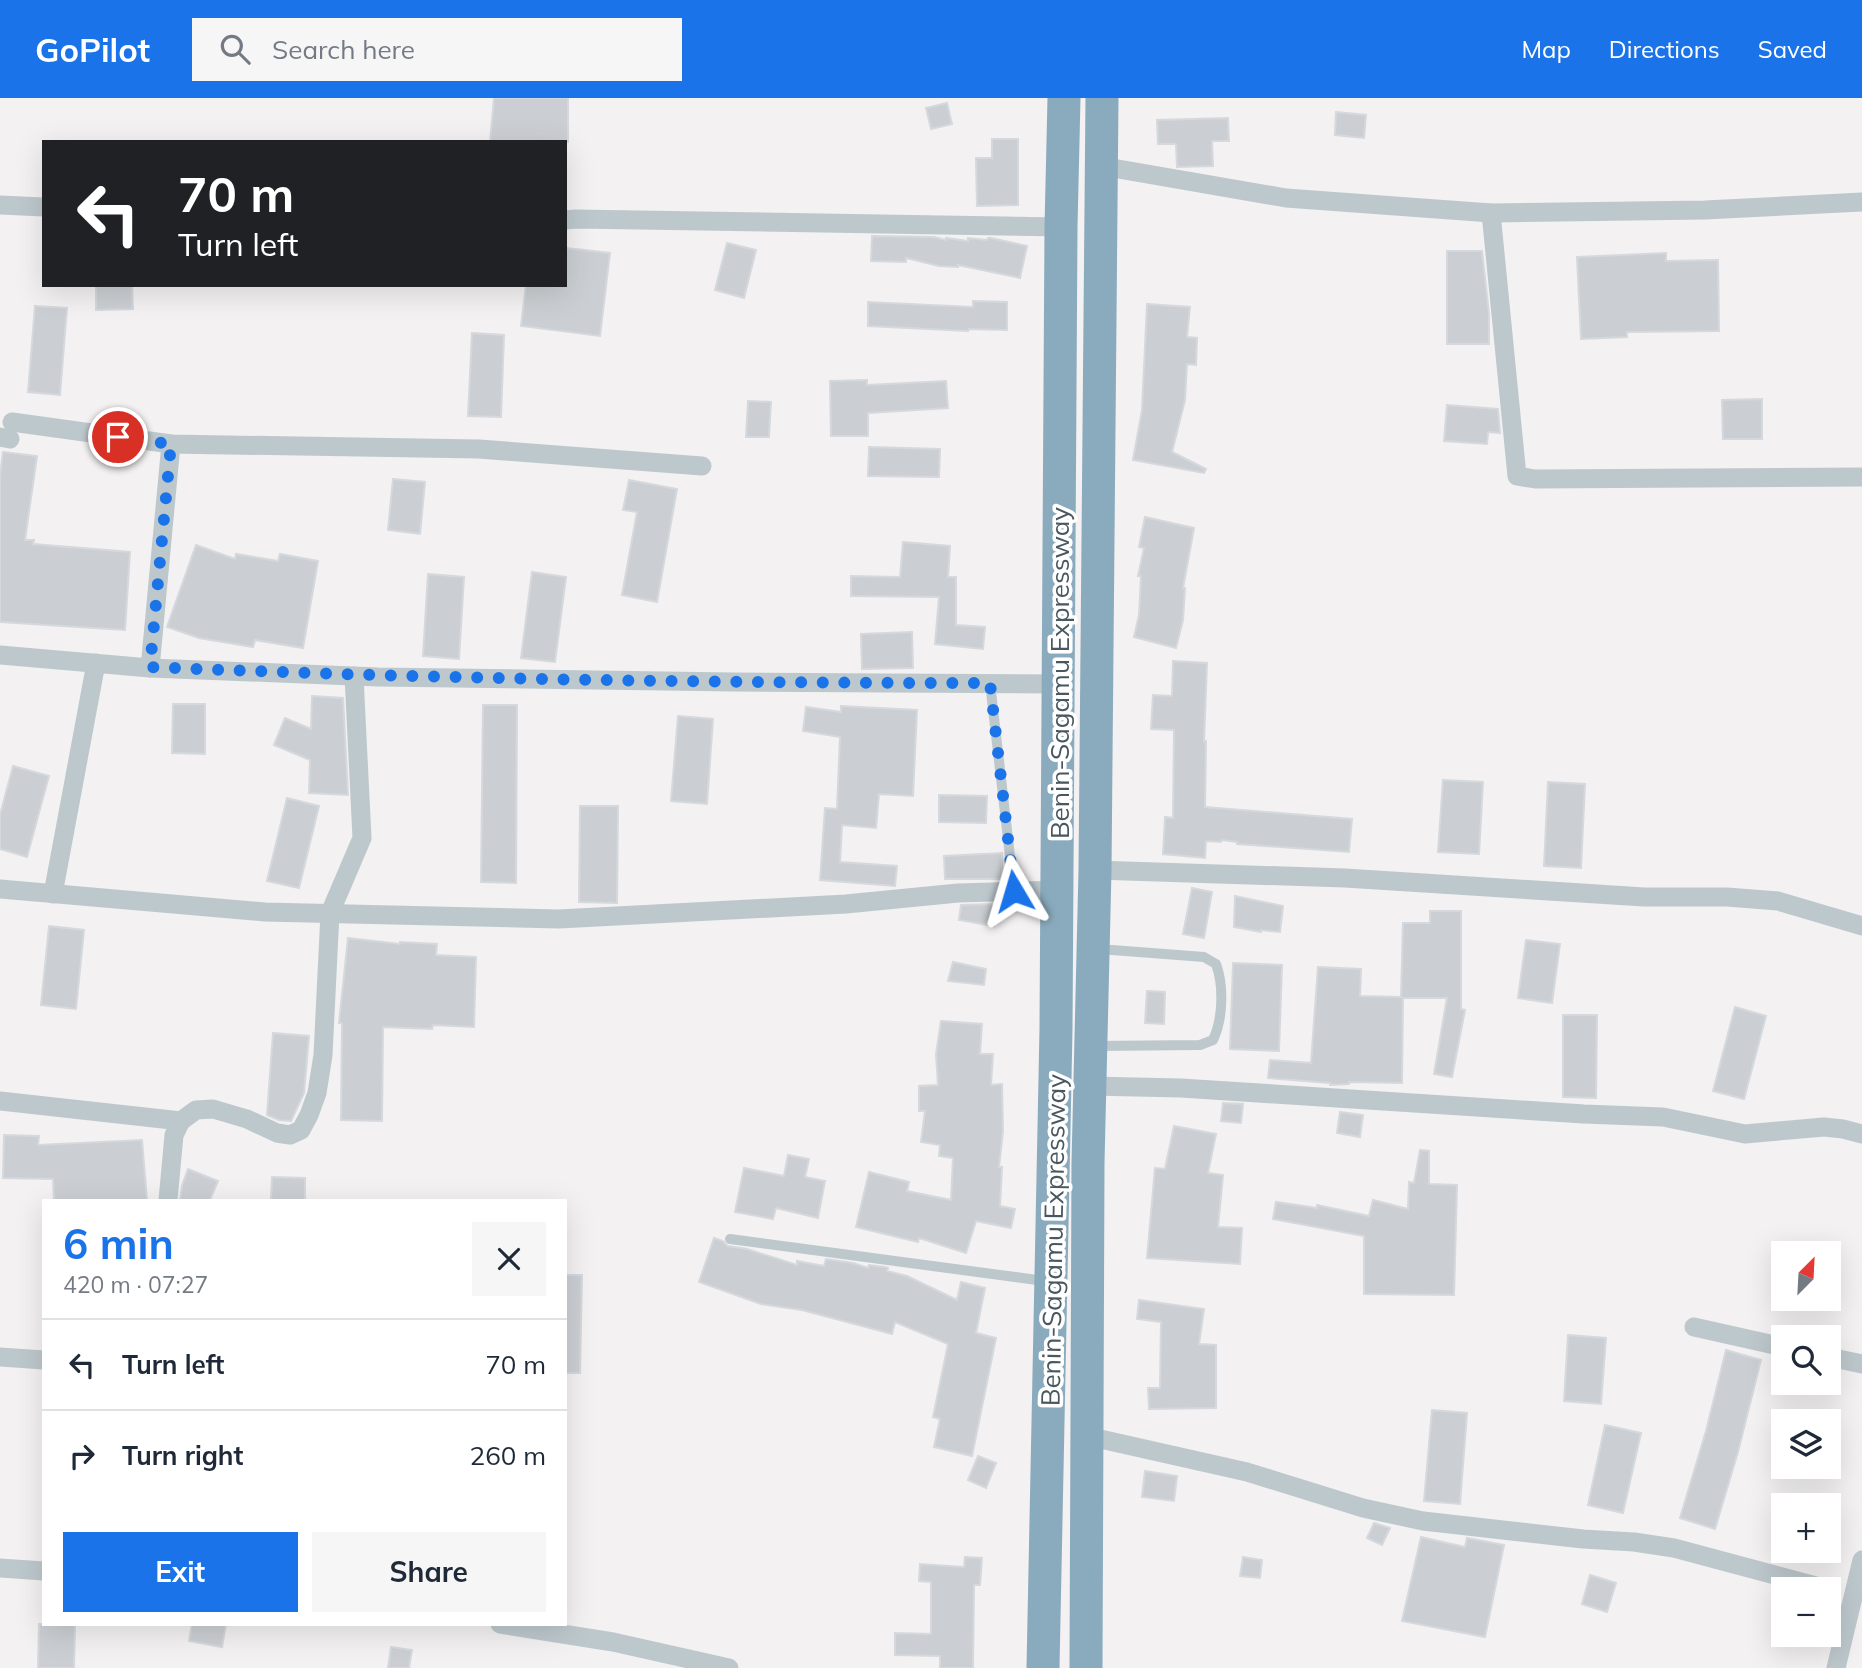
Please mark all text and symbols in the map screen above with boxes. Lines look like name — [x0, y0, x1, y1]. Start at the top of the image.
search box — [192, 18, 682, 81]
text: GoPilot — [35, 29, 150, 70]
icon: search — [216, 30, 254, 68]
text: Search here — [272, 33, 415, 66]
text: Map — [1521, 34, 1571, 64]
text: Directions — [1609, 34, 1720, 64]
text: Saved — [1758, 34, 1827, 64]
text: 70 m — [178, 163, 294, 224]
icon: left — [63, 168, 154, 259]
text: Turn left — [178, 224, 298, 264]
pin — [88, 407, 148, 467]
icon: arrive — [99, 418, 137, 456]
street label: Benin-Sagamu Expressway — [1043, 507, 1076, 839]
position arrow — [977, 854, 1051, 928]
street label: Benin-Sagamu Expressway — [1034, 1073, 1072, 1406]
text: 6 min — [63, 1217, 174, 1270]
button: close — [472, 1222, 546, 1296]
north arrow — [1771, 1241, 1841, 1311]
map controls — [1771, 1241, 1841, 1647]
text: 420 m · 07:27 — [63, 1270, 208, 1299]
button: search — [1771, 1325, 1841, 1395]
icon: left — [63, 1346, 101, 1384]
text: Turn left — [122, 1348, 224, 1381]
text: 70 m — [485, 1348, 546, 1381]
button: layers — [1771, 1409, 1841, 1479]
icon: right — [63, 1437, 101, 1475]
text: Turn right — [122, 1439, 243, 1472]
text: 260 m — [470, 1439, 546, 1472]
button: + — [1771, 1493, 1841, 1563]
button: Exit — [63, 1532, 298, 1612]
button: Share — [312, 1532, 546, 1612]
button: − — [1771, 1577, 1841, 1647]

